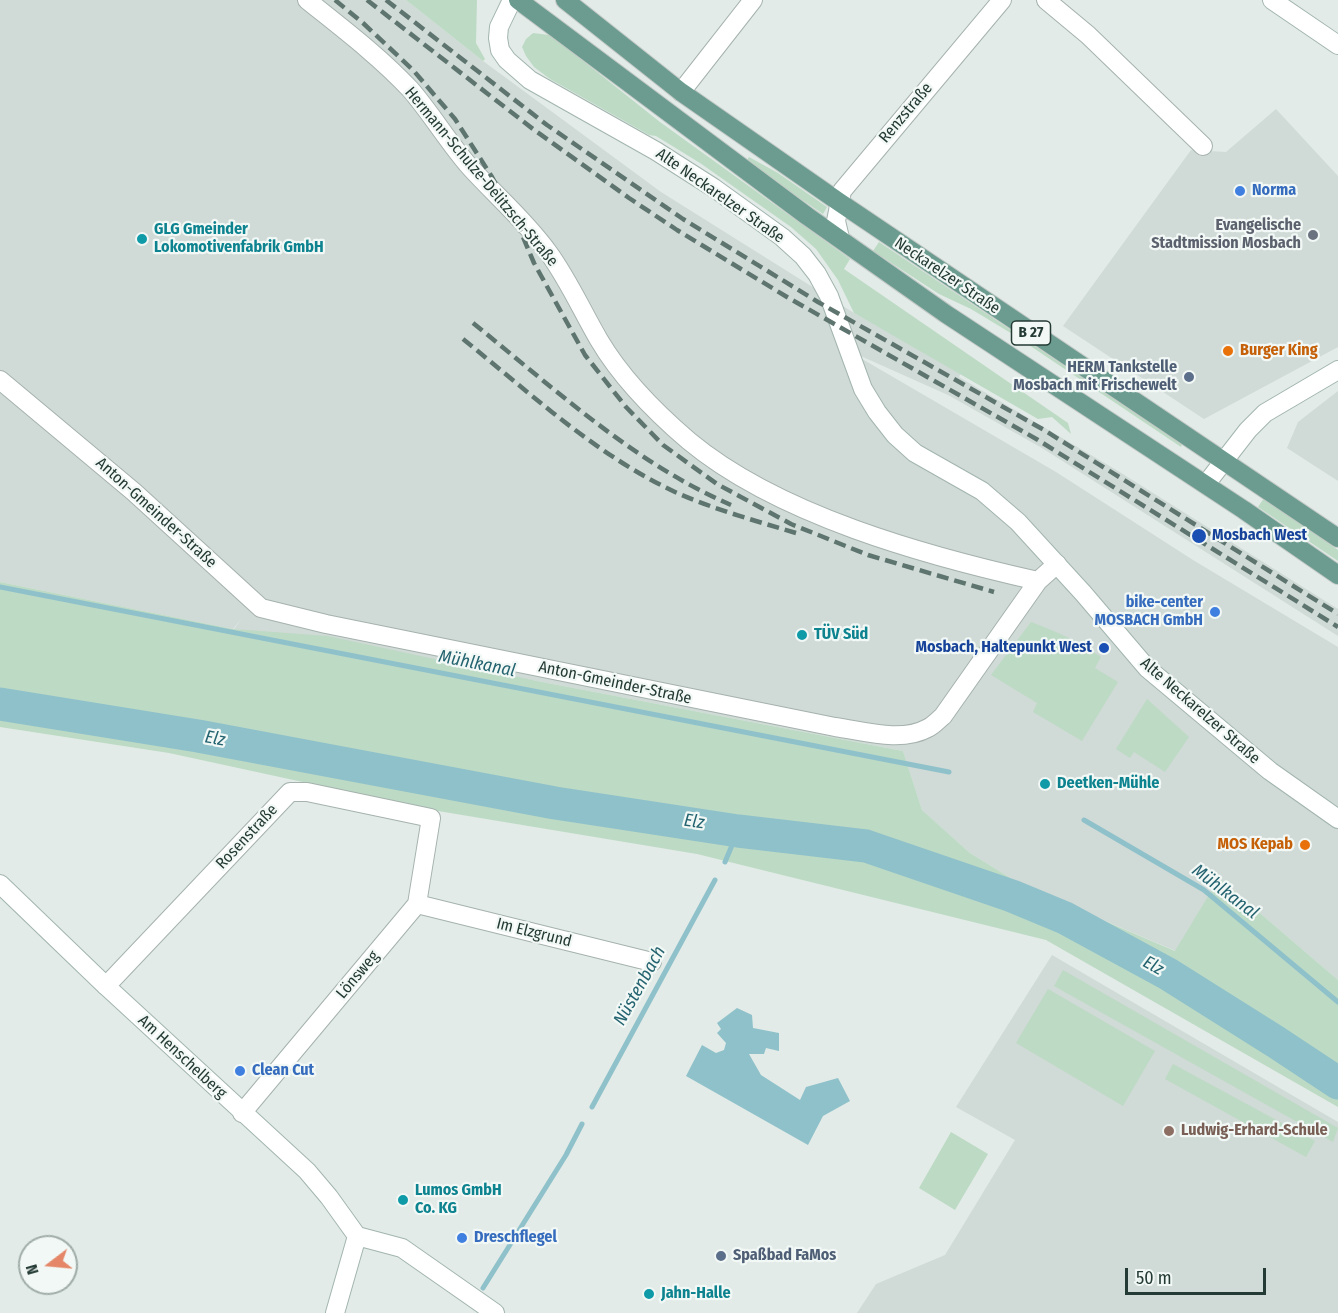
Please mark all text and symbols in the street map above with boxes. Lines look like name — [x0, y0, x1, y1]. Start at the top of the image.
street label: Renzstraße — [875, 79, 937, 147]
street label: Hermann-Schulze-Delitzsch-Straße — [400, 83, 562, 271]
street label: Alte Neckarelzer Straße — [652, 144, 788, 248]
place label: Norma — [1252, 181, 1296, 201]
marker: Norma — [1233, 184, 1247, 198]
place label: Evangelische Stadtmission Mosbach — [1151, 216, 1301, 254]
place label: GLG Gmeinder Lokomotivenfabrik GmbH — [154, 220, 324, 258]
marker: Evangelische Stadtmission Mosbach — [1306, 228, 1320, 242]
marker: GLG Gmeinder Lokomotivenfabrik GmbH — [135, 232, 149, 246]
street label: Neckarelzer Straße — [891, 234, 1003, 318]
road number: B 27 — [1012, 321, 1050, 345]
place label: Burger King — [1240, 341, 1318, 361]
marker: Burger King — [1221, 344, 1235, 358]
place label: HERM Tankstelle Mosbach mit Frischewelt — [1013, 358, 1177, 396]
marker: HERM Tankstelle Mosbach mit Frischewelt — [1182, 370, 1196, 384]
street label: Anton-Gmeinder-Straße — [92, 454, 220, 572]
place label: Mosbach West — [1212, 526, 1307, 546]
marker: Mosbach West — [1190, 527, 1208, 545]
place label: bike-center MOSBACH GmbH — [1095, 593, 1203, 631]
marker: bike-center MOSBACH GmbH — [1208, 605, 1222, 619]
place label: TÜV Süd — [814, 625, 868, 645]
marker: TÜV Süd — [795, 628, 809, 642]
place label: Mosbach, Haltepunkt West — [915, 638, 1092, 658]
marker: Mosbach, Haltepunkt West — [1097, 641, 1111, 655]
water label: Mühlkanal — [437, 646, 517, 682]
street label: Alte Neckarelzer Straße — [1136, 654, 1264, 768]
street label: Anton-Gmeinder-Straße — [537, 657, 693, 709]
water label: Elz — [203, 726, 227, 752]
place label: Deetken-Mühle — [1057, 774, 1159, 794]
marker: Deetken-Mühle — [1038, 777, 1052, 791]
street label: Rosenstraße — [212, 801, 282, 873]
water label: Elz — [682, 810, 706, 834]
place label: MOS Kepab — [1218, 835, 1293, 855]
marker: MOS Kepab — [1298, 838, 1312, 852]
water label: Mühlkanal — [1187, 860, 1263, 924]
street label: Im Elzgrund — [494, 914, 574, 952]
water label: Nüstenbach — [609, 943, 671, 1029]
street label: Lönsweg — [333, 947, 383, 1003]
water label: Elz — [1139, 952, 1167, 980]
street label: Am Henschelberg — [134, 1011, 230, 1103]
place label: Clean Cut — [252, 1061, 314, 1081]
marker: Clean Cut — [233, 1064, 247, 1078]
place label: Ludwig-Erhard-Schule — [1181, 1121, 1328, 1141]
marker: Ludwig-Erhard-Schule — [1162, 1124, 1176, 1138]
place label: Lumos GmbH Co. KG — [415, 1181, 502, 1219]
marker: Lumos GmbH Co. KG — [396, 1193, 410, 1207]
place label: Dreschflegel — [474, 1228, 557, 1248]
marker: Dreschflegel — [455, 1231, 469, 1245]
north arrow — [18, 1235, 78, 1295]
place label: Spaßbad FaMos — [733, 1246, 836, 1266]
marker: Spaßbad FaMos — [714, 1249, 728, 1263]
scale bar — [1128, 1256, 1269, 1294]
text: N — [22, 1262, 43, 1277]
text: 50 m — [1136, 1267, 1172, 1289]
place label: Jahn-Halle — [661, 1284, 731, 1304]
marker: Jahn-Halle — [642, 1287, 656, 1301]

